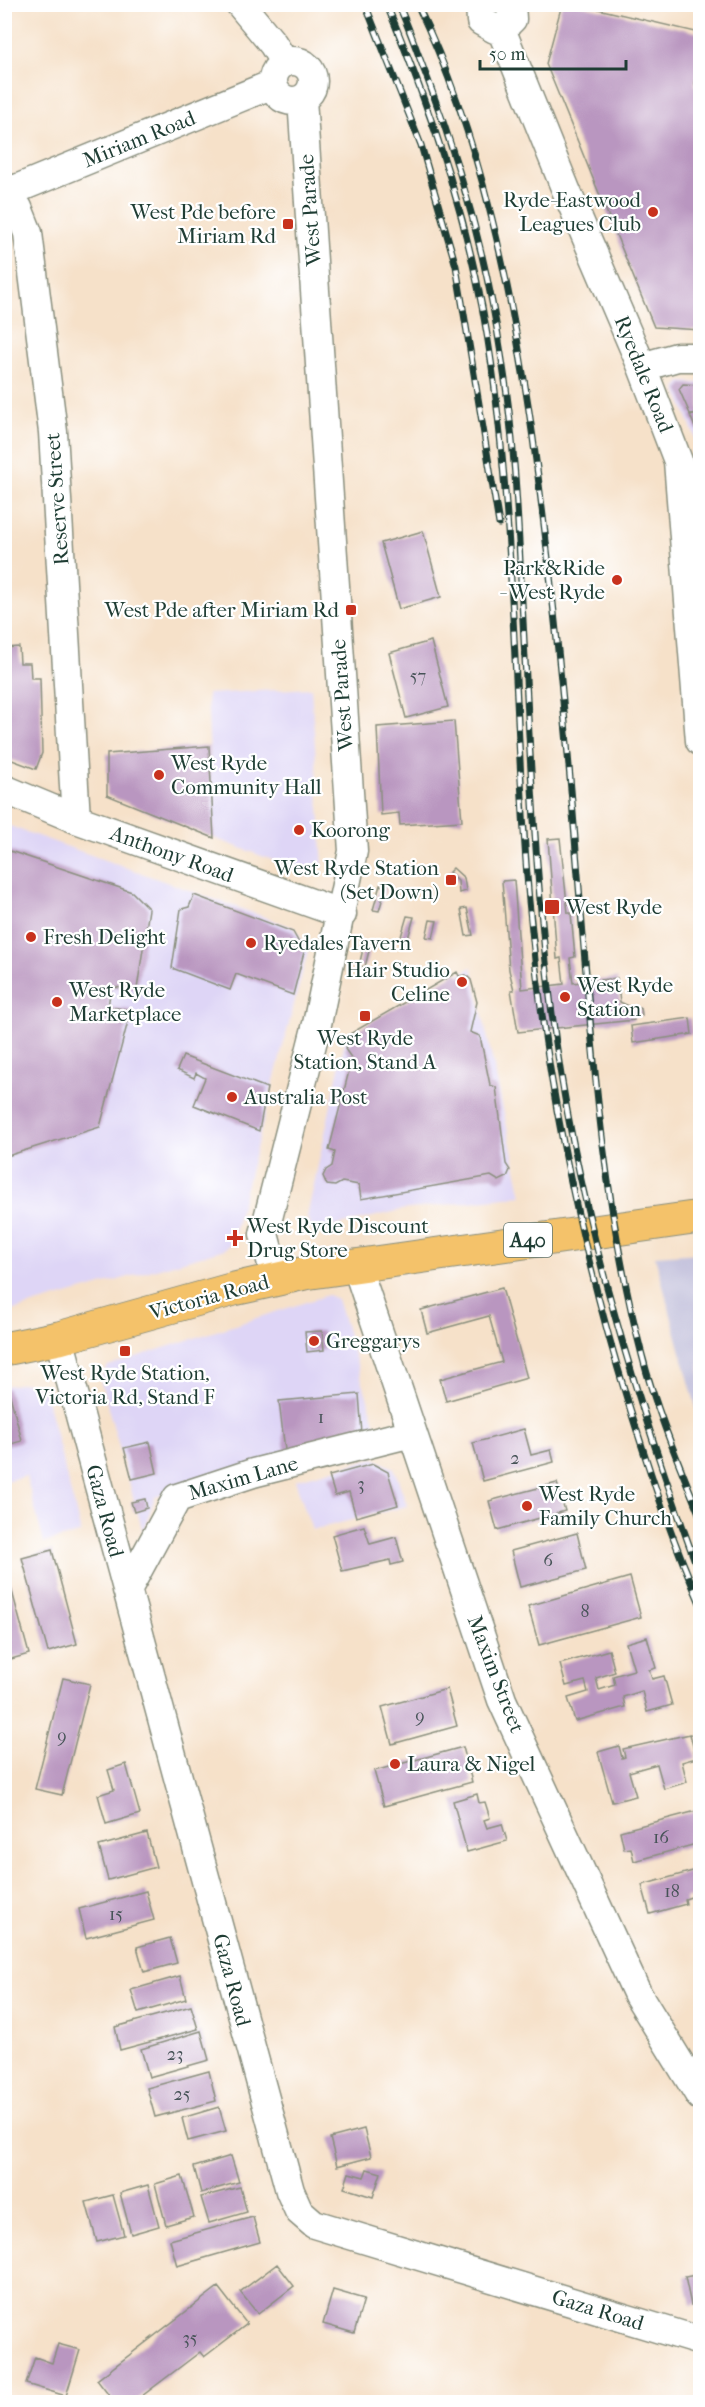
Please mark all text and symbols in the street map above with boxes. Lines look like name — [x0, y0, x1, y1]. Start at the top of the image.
scale bar — [480, 33, 626, 71]
text: 50 m — [489, 44, 526, 65]
street label: Miriam Road — [79, 105, 199, 172]
street label: West Parade — [294, 153, 326, 268]
place label: Ryde-Eastwood Leagues Club — [503, 188, 642, 236]
place label: West Pde before Miriam Rd — [130, 200, 277, 248]
marker: Ryde-Eastwood Leagues Club — [646, 205, 660, 219]
marker: West Pde before Miriam Rd — [281, 217, 295, 231]
street label: Ryedale Road — [610, 312, 679, 436]
street label: Reserve Street — [40, 431, 74, 566]
place label: Park&Ride - West Ryde — [499, 556, 605, 604]
marker: Park&Ride - West Ryde — [610, 573, 624, 587]
place label: West Pde after Miriam Rd — [103, 598, 340, 622]
marker: West Pde after Miriam Rd — [344, 603, 358, 617]
street label: West Parade — [326, 638, 358, 753]
house number: 57 — [410, 666, 427, 687]
place label: West Ryde Community Hall — [170, 751, 322, 799]
marker: West Ryde Community Hall — [152, 768, 166, 782]
place label: Koorong — [311, 818, 391, 842]
street label: Anthony Road — [106, 820, 237, 888]
marker: Koorong — [292, 823, 306, 837]
place label: West Ryde Station (Set Down) — [273, 856, 439, 904]
marker: West Ryde Station (Set Down) — [444, 873, 458, 887]
place label: West Ryde — [565, 895, 662, 919]
marker: West Ryde — [543, 898, 561, 916]
place label: Fresh Delight — [43, 925, 166, 949]
marker: Fresh Delight — [24, 930, 38, 944]
place label: Ryedales Tavern — [263, 931, 411, 955]
marker: Ryedales Tavern — [244, 936, 258, 950]
place label: Hair Studio Celine — [346, 958, 450, 1006]
place label: West Ryde Station — [576, 973, 673, 1021]
marker: Hair Studio Celine — [455, 975, 469, 989]
place label: West Ryde Marketplace — [68, 978, 181, 1026]
marker: West Ryde Station — [558, 990, 572, 1004]
marker: West Ryde Marketplace — [50, 995, 64, 1009]
marker: West Ryde Station, Stand A — [358, 1009, 372, 1023]
place label: West Ryde Station, Stand A — [294, 1026, 437, 1074]
place label: Australia Post — [243, 1085, 368, 1109]
marker: Australia Post — [225, 1090, 239, 1104]
place label: West Ryde Discount Drug Store — [246, 1214, 429, 1262]
road number: A40 — [504, 1223, 552, 1257]
marker: West Ryde Discount Drug Store — [228, 1231, 242, 1245]
street label: Victoria Road — [146, 1269, 272, 1325]
place label: Greggarys — [326, 1329, 420, 1353]
marker: Greggarys — [307, 1334, 321, 1348]
marker: West Ryde Station, Victoria Rd, Stand F — [118, 1344, 132, 1358]
place label: West Ryde Station, Victoria Rd, Stand F — [34, 1361, 215, 1409]
house number: 1 — [318, 1407, 324, 1428]
house number: 2 — [510, 1448, 520, 1469]
street label: Maxim Lane — [185, 1451, 301, 1505]
street label: Gaza Road — [81, 1462, 129, 1560]
house number: 3 — [357, 1474, 365, 1495]
place label: West Ryde Family Church — [538, 1482, 672, 1530]
marker: West Ryde Family Church — [520, 1499, 534, 1513]
house number: 6 — [543, 1550, 553, 1571]
house number: 8 — [580, 1601, 590, 1622]
street label: Maxim Street — [463, 1612, 530, 1736]
house number: 9 — [415, 1706, 425, 1727]
house number: 9 — [57, 1726, 67, 1747]
place label: Laura & Nigel — [407, 1752, 535, 1776]
marker: Laura & Nigel — [388, 1757, 402, 1771]
house number: 16 — [653, 1827, 669, 1848]
house number: 18 — [664, 1881, 680, 1902]
house number: 15 — [109, 1904, 123, 1925]
street label: Gaza Road — [208, 1931, 256, 2029]
house number: 23 — [167, 2044, 183, 2065]
house number: 25 — [173, 2084, 191, 2105]
street label: Gaza Road — [549, 2285, 647, 2336]
house number: 35 — [182, 2328, 198, 2349]

